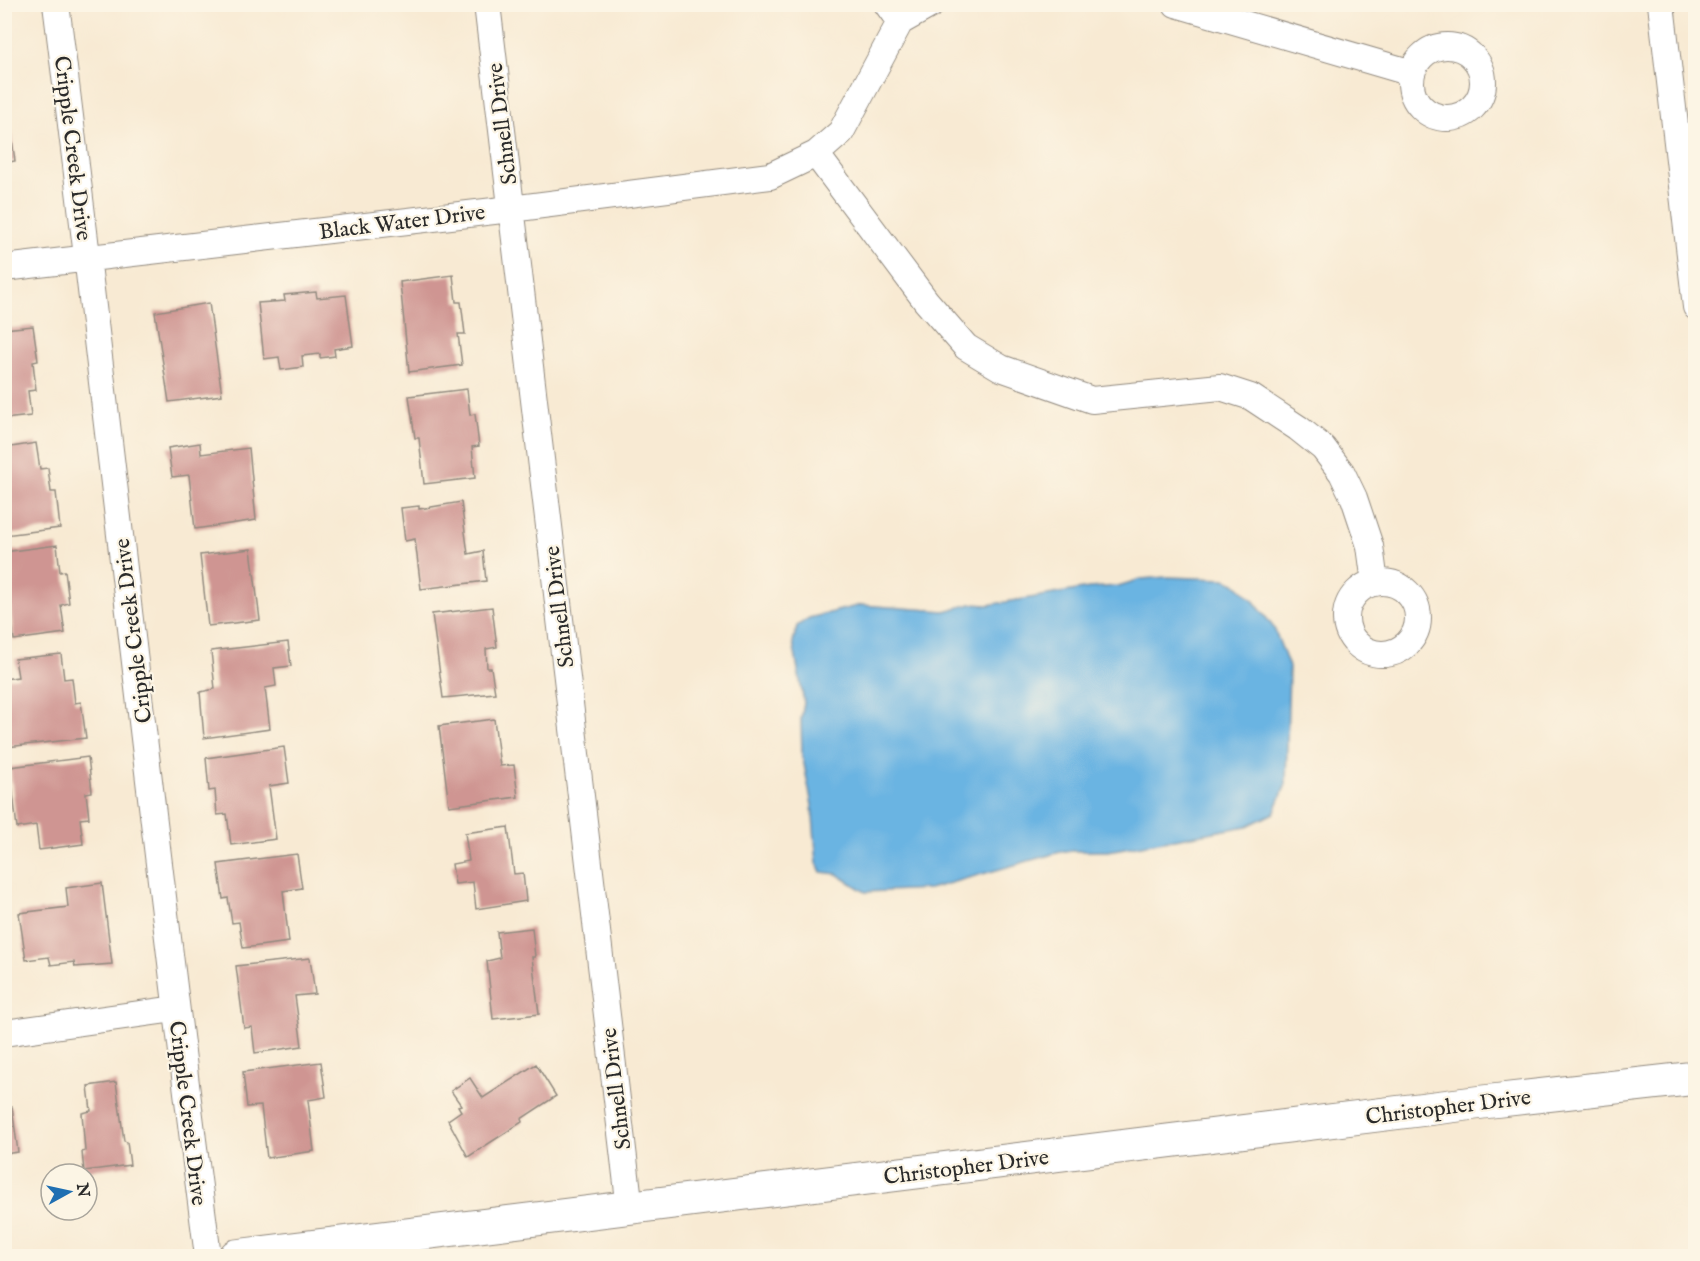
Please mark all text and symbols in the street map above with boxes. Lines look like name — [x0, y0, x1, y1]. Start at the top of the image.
street label: Cripple Creek Drive — [47, 54, 97, 242]
street label: Schnell Drive — [482, 61, 524, 186]
street label: Black Water Drive — [318, 199, 487, 247]
street label: Cripple Creek Drive — [109, 537, 159, 725]
street label: Schnell Drive — [539, 544, 581, 669]
street label: Cripple Creek Drive — [162, 1019, 212, 1207]
street label: Schnell Drive — [596, 1026, 638, 1151]
street label: Christopher Drive — [1364, 1084, 1532, 1132]
street label: Christopher Drive — [882, 1144, 1050, 1192]
north arrow — [39, 1162, 99, 1222]
text: N — [71, 1181, 93, 1199]

